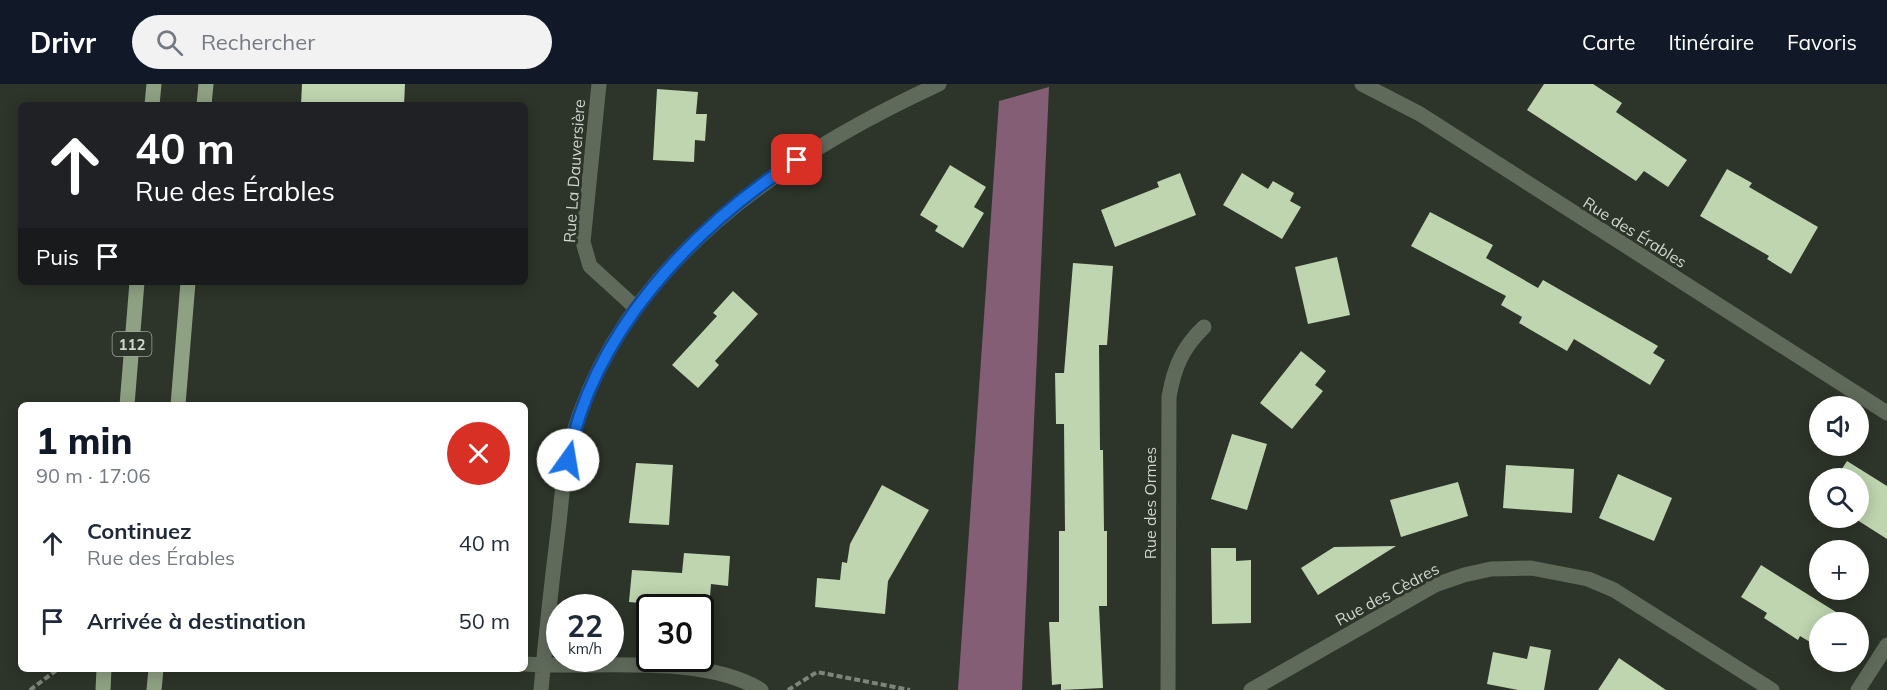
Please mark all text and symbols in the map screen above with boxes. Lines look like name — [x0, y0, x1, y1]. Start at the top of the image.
search box — [132, 15, 552, 69]
text: Drivr — [30, 25, 96, 60]
icon: search — [153, 26, 186, 59]
text: Rechercher — [201, 28, 315, 56]
text: Carte — [1582, 29, 1636, 55]
text: Itinéraire — [1669, 29, 1754, 55]
text: Favoris — [1787, 29, 1857, 55]
street label: Rue La Dauversière — [559, 98, 589, 244]
text: 40 m — [135, 122, 235, 175]
icon: ahead — [36, 126, 114, 204]
pin — [771, 134, 822, 185]
icon: arrive — [780, 143, 813, 176]
text: Rue des Érables — [135, 174, 335, 208]
street label: Rue des Érables — [1580, 192, 1691, 272]
icon: arrive — [91, 240, 124, 273]
text: Puis — [36, 243, 79, 271]
road number: 112 — [112, 332, 152, 356]
map controls — [1809, 396, 1869, 672]
button: sound — [1809, 396, 1869, 456]
text: 1 min — [36, 418, 132, 463]
button: close — [447, 422, 510, 485]
position arrow — [536, 428, 600, 492]
street label: Rue des Ormes — [1140, 447, 1160, 559]
text: 90 m · 17:06 — [36, 463, 150, 488]
button: search — [1809, 468, 1869, 528]
text: Continuez — [87, 517, 192, 545]
icon: ahead — [36, 527, 69, 560]
text: 40 m — [459, 529, 510, 557]
button: + — [1809, 540, 1869, 600]
text: Rue des Érables — [87, 545, 235, 570]
street label: Rue des Cèdres — [1332, 558, 1442, 630]
speed limit sign: 30 — [636, 594, 714, 672]
icon: arrive — [36, 605, 69, 638]
text: Arrivée à destination — [87, 607, 306, 635]
text: 50 m — [459, 607, 510, 635]
text: 22 — [567, 607, 603, 645]
button: − — [1809, 612, 1869, 672]
text: km/h — [568, 639, 602, 658]

